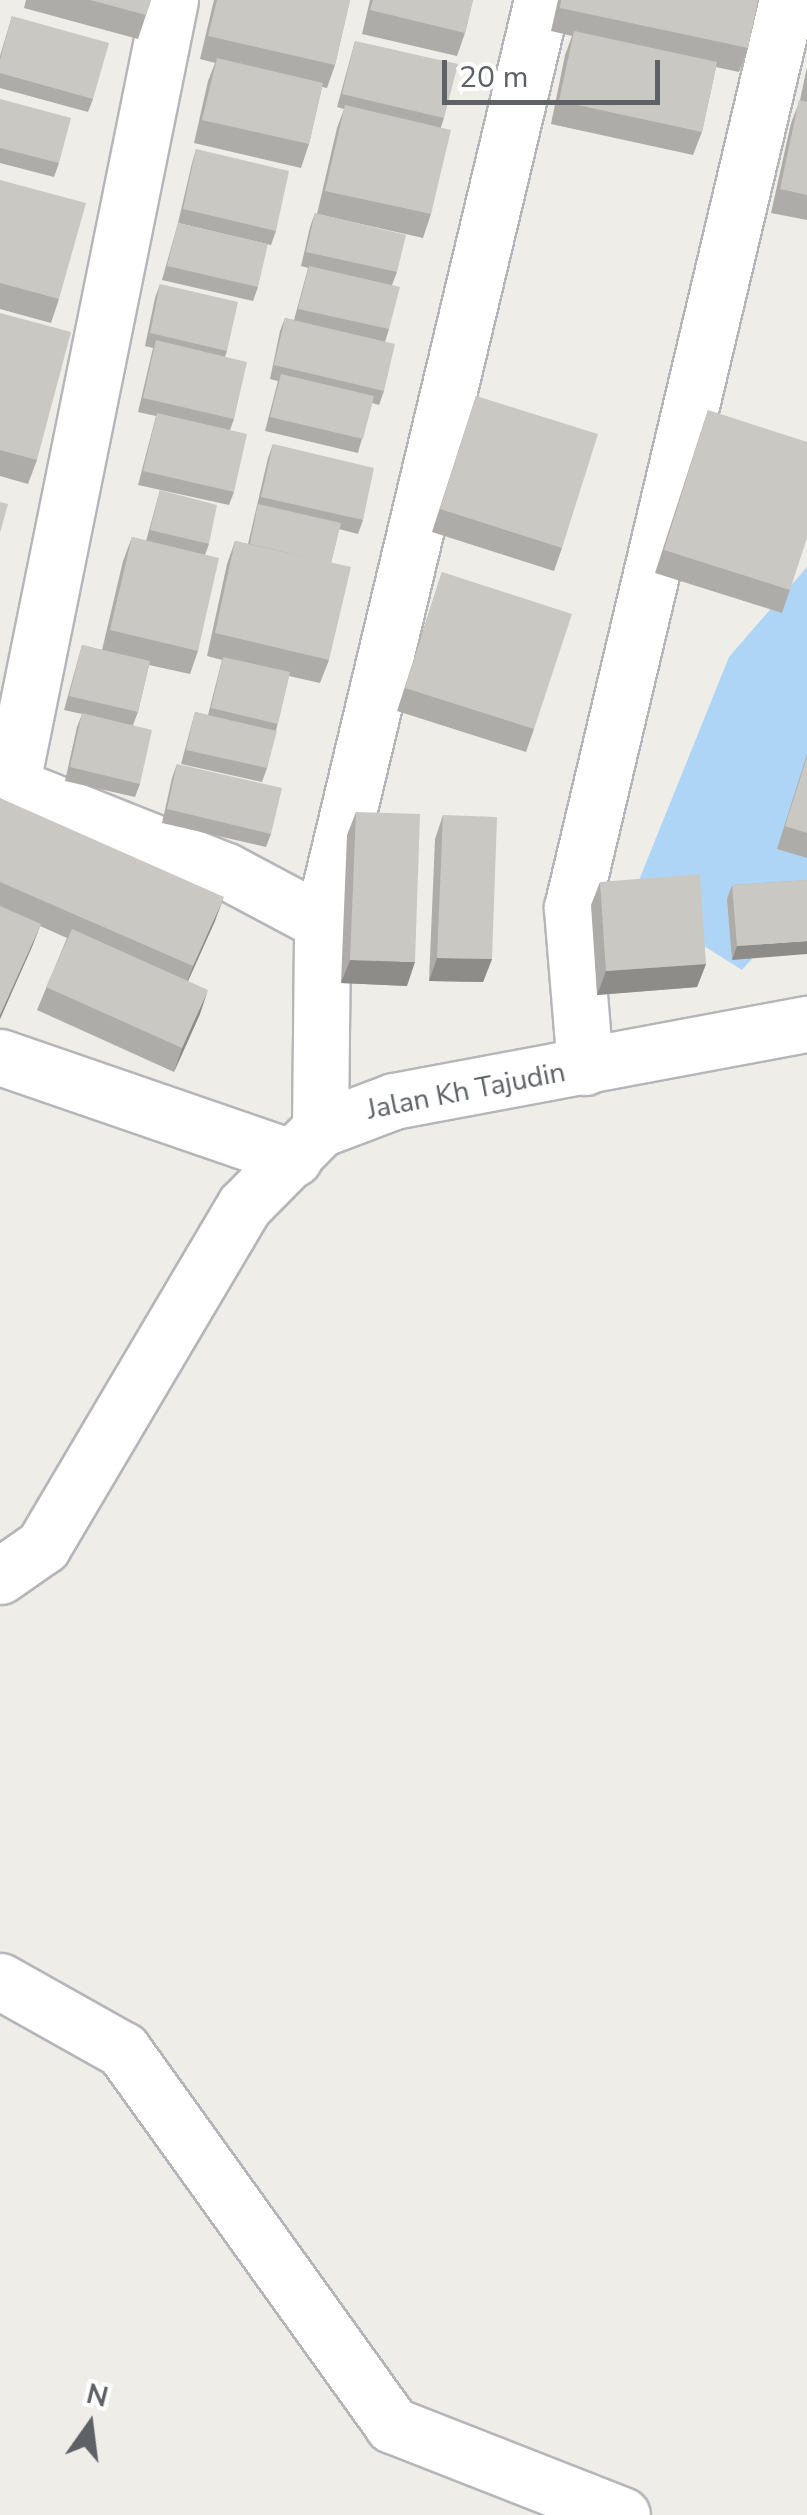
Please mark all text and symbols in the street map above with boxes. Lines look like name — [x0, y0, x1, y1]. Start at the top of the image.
scale bar — [447, 40, 664, 102]
text: 20 m — [459, 57, 528, 98]
street label: Jalan Kh Tajudin — [364, 1055, 568, 1127]
north arrow — [40, 2375, 140, 2475]
text: N — [82, 2375, 112, 2417]

